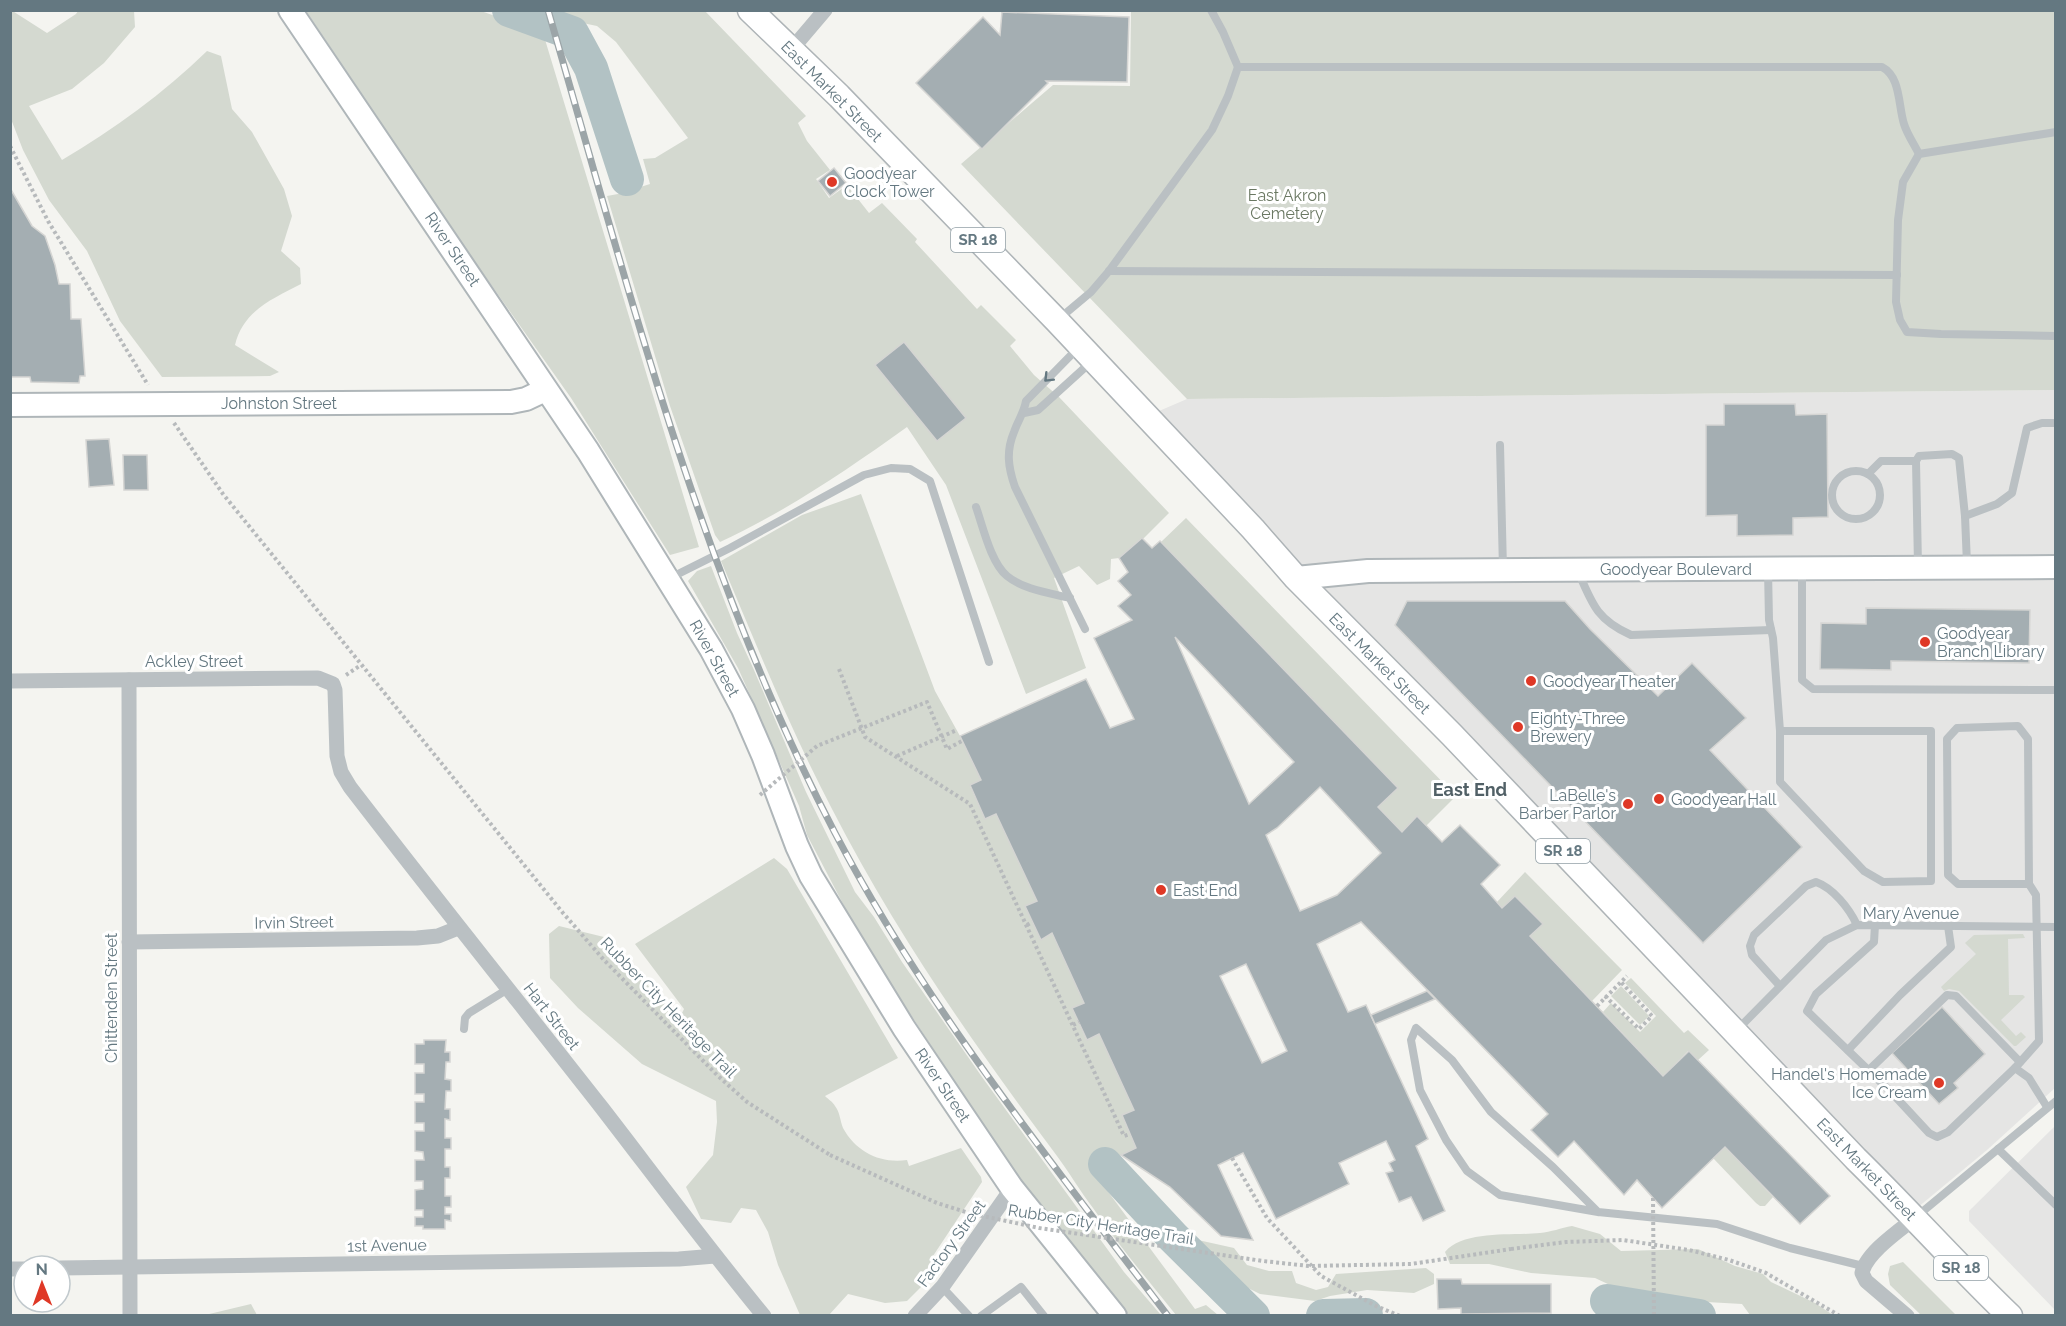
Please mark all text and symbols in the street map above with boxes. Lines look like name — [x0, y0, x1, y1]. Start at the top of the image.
street label: East Market Street — [777, 37, 887, 146]
place label: Goodyear Clock Tower — [844, 164, 935, 201]
marker: Goodyear Clock Tower — [825, 175, 839, 189]
park label: East Akron Cemetery — [1248, 186, 1326, 223]
street label: River Street — [421, 209, 485, 290]
road number: SR 18 — [951, 228, 1005, 252]
one-way arrow — [1045, 370, 1056, 381]
street label: Johnston Street — [221, 394, 338, 413]
street label: Goodyear Boulevard — [1600, 560, 1752, 579]
street label: East Market Street — [1325, 609, 1435, 718]
street label: River Street — [686, 616, 744, 701]
place label: Goodyear Branch Library — [1937, 624, 2045, 661]
marker: Goodyear Branch Library — [1918, 635, 1932, 649]
street label: Ackley Street — [145, 652, 244, 671]
place label: Goodyear Theater — [1543, 672, 1677, 691]
marker: Goodyear Theater — [1524, 674, 1538, 688]
place label: Eighty-Three Brewery — [1530, 709, 1625, 746]
marker: Eighty-Three Brewery — [1511, 720, 1525, 734]
district label: East End — [1433, 779, 1507, 800]
place label: LaBelle's Barber Parlor — [1519, 786, 1616, 823]
place label: Goodyear Hall — [1671, 790, 1777, 809]
marker: Goodyear Hall — [1652, 792, 1666, 806]
marker: LaBelle's Barber Parlor — [1621, 797, 1635, 811]
road number: SR 18 — [1536, 839, 1590, 863]
place label: East End — [1173, 881, 1238, 900]
marker: East End — [1154, 883, 1168, 897]
street label: Mary Avenue — [1863, 904, 1959, 923]
street label: Irvin Street — [254, 912, 334, 933]
street label: Chittenden Street — [102, 932, 121, 1063]
street label: Rubber City Heritage Trail — [596, 933, 741, 1082]
street label: Hart Street — [520, 979, 584, 1054]
street label: River Street — [911, 1045, 975, 1126]
place label: Handel's Homemade Ice Cream — [1771, 1065, 1927, 1102]
marker: Handel's Homemade Ice Cream — [1932, 1076, 1946, 1090]
street label: East Market Street — [1813, 1114, 1921, 1225]
street label: Factory Street — [913, 1196, 990, 1291]
street label: Rubber City Heritage Trail — [1007, 1200, 1196, 1249]
street label: 1st Avenue — [347, 1235, 427, 1256]
north arrow — [12, 1254, 72, 1314]
road number: SR 18 — [1934, 1256, 1988, 1280]
text: N — [35, 1260, 48, 1279]

